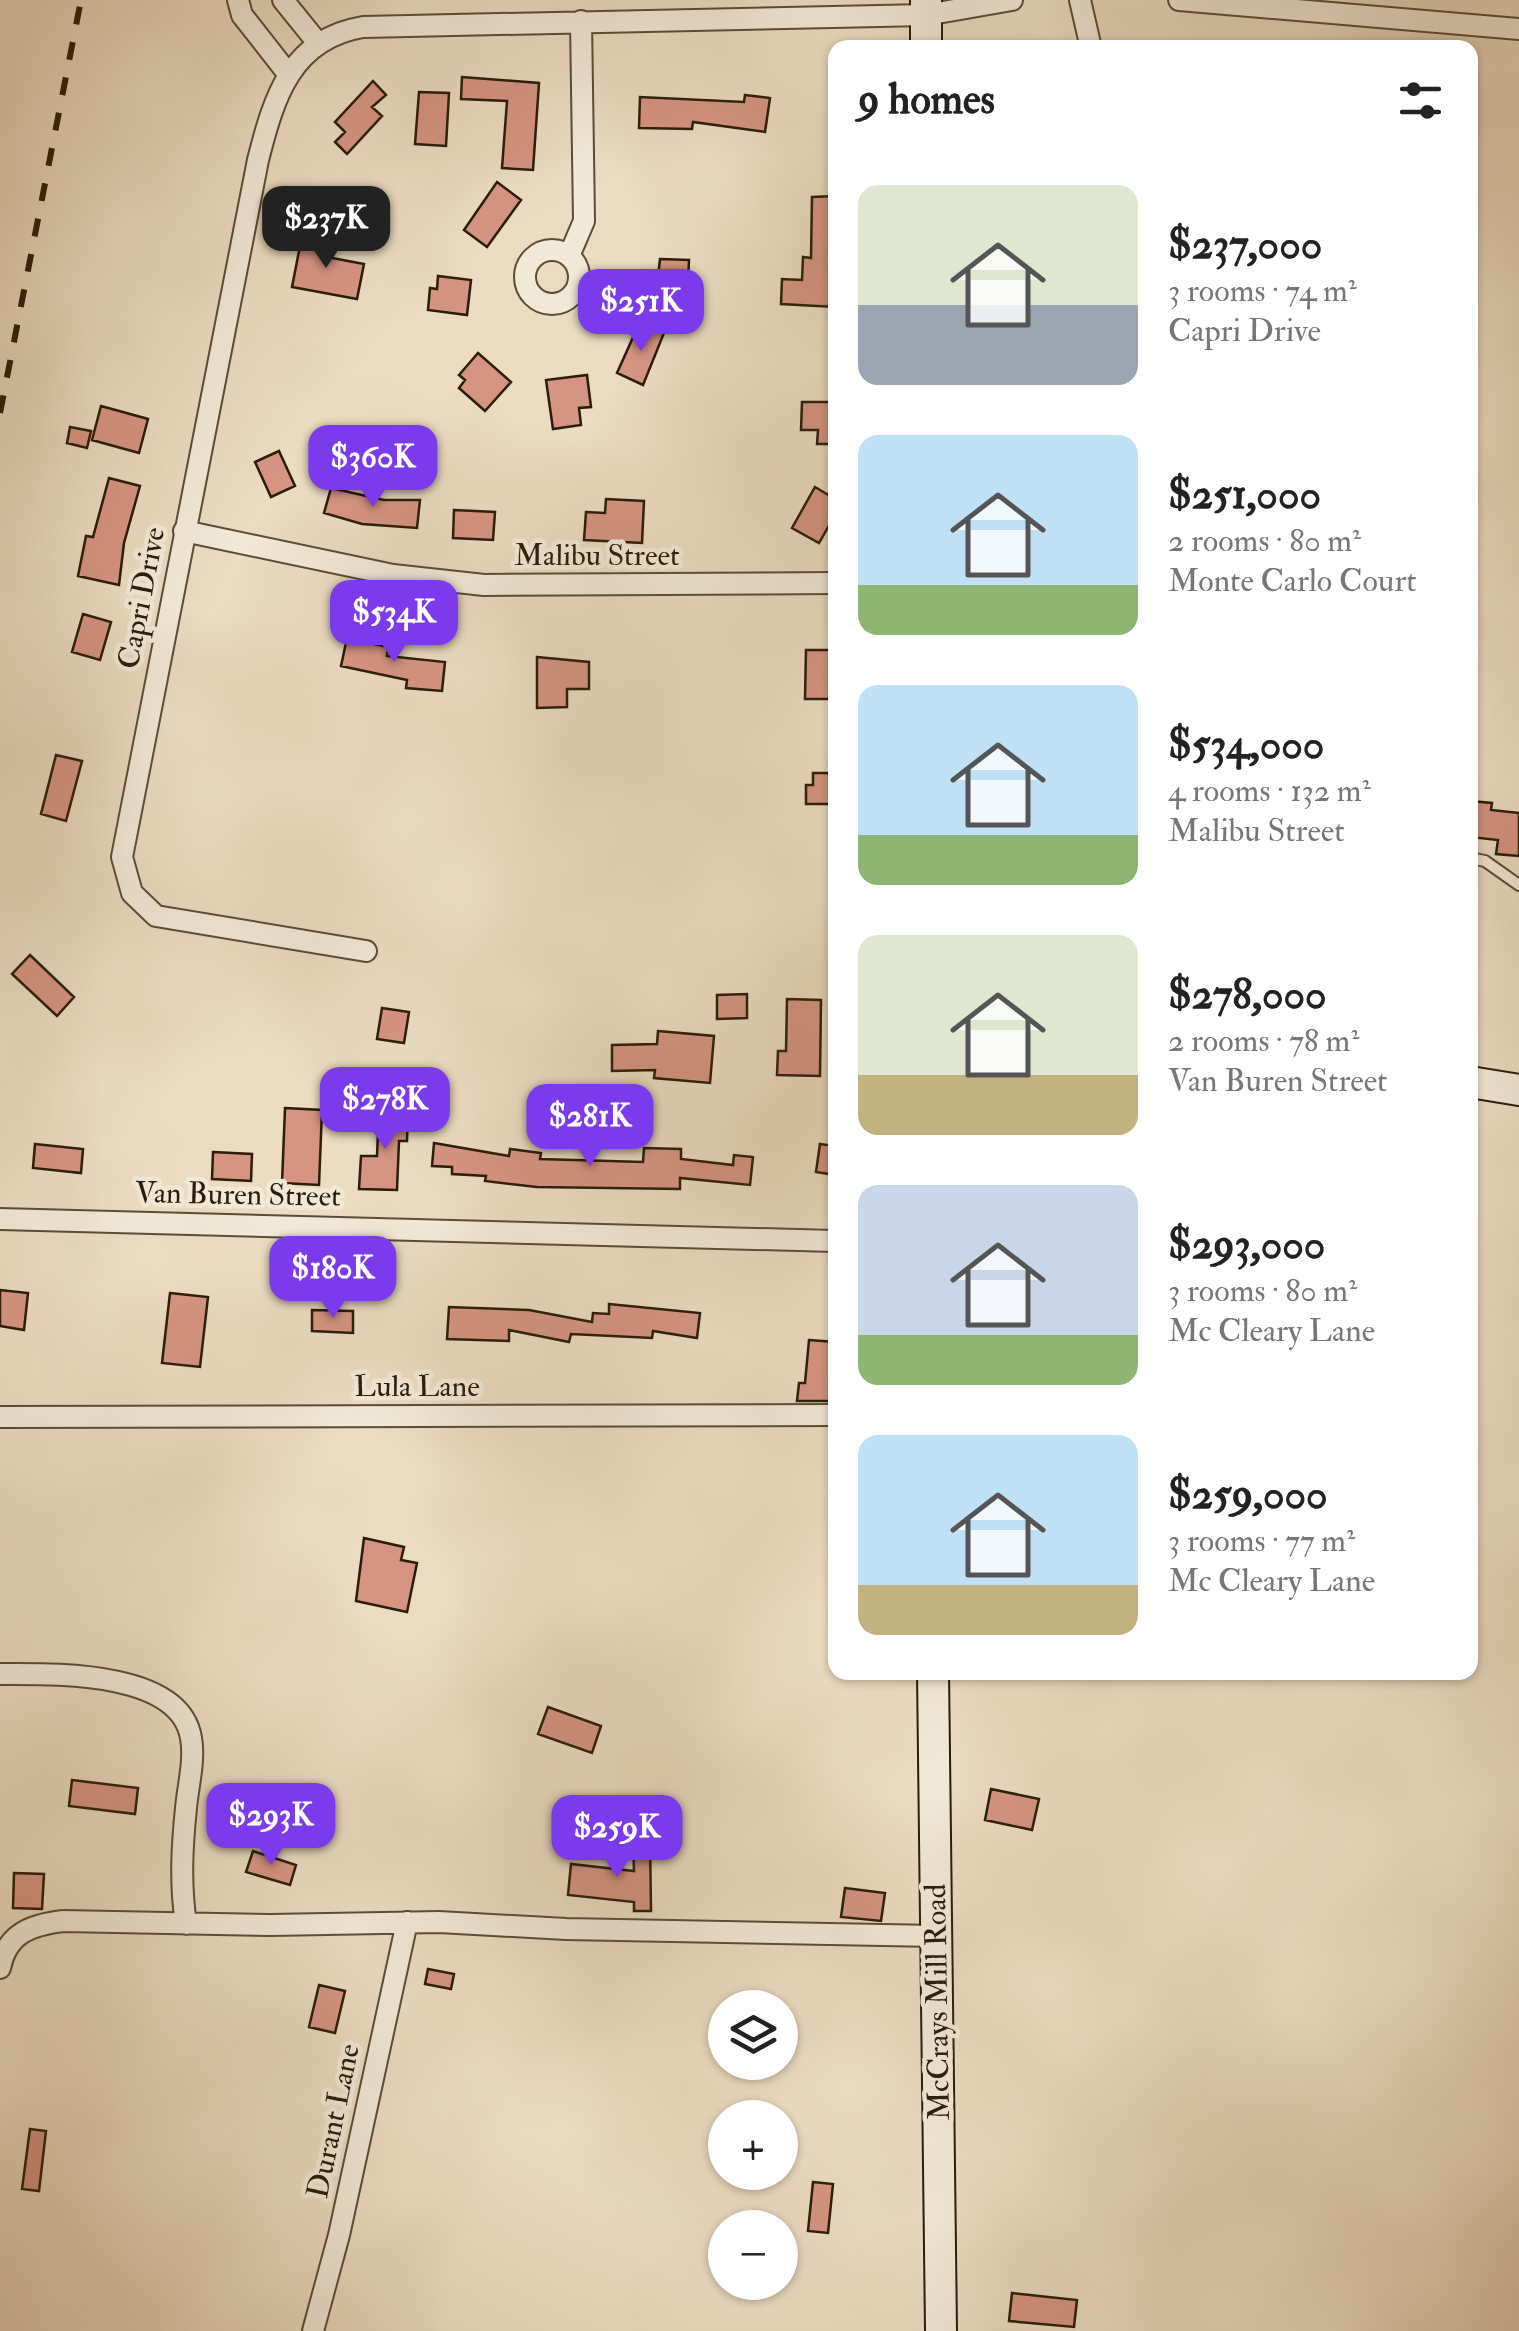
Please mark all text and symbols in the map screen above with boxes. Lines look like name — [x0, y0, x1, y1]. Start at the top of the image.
icon: filters — [1393, 73, 1448, 128]
text: 9 homes — [858, 74, 995, 126]
pin: $237K — [256, 186, 396, 271]
text: $237K — [284, 198, 368, 238]
text: $237,000 — [1168, 219, 1322, 271]
icon: home — [938, 225, 1058, 345]
pin: $251K — [571, 269, 711, 354]
text: 3 rooms · 74 m² — [1168, 271, 1357, 311]
text: $251K — [600, 281, 682, 321]
text: Capri Drive — [1168, 311, 1321, 351]
pin: $360K — [303, 425, 443, 510]
text: $360K — [330, 437, 416, 477]
text: $251,000 — [1168, 469, 1321, 521]
icon: home — [938, 475, 1058, 595]
text: 2 rooms · 80 m² — [1168, 521, 1361, 561]
street label: Capri Drive — [110, 524, 173, 672]
street label: Malibu Street — [514, 537, 680, 574]
text: Monte Carlo Court — [1168, 561, 1417, 601]
pin: $534K — [324, 580, 464, 665]
text: $534K — [352, 592, 436, 632]
text: $534,000 — [1168, 719, 1324, 771]
icon: home — [938, 725, 1058, 845]
text: 4 rooms · 132 m² — [1168, 771, 1371, 811]
text: Malibu Street — [1168, 811, 1345, 851]
text: $278,000 — [1168, 969, 1327, 1021]
icon: home — [938, 975, 1058, 1095]
text: 2 rooms · 78 m² — [1168, 1021, 1359, 1061]
text: Van Buren Street — [1168, 1061, 1387, 1101]
pin: $278K — [315, 1067, 455, 1152]
text: $278K — [342, 1079, 428, 1119]
pin: $281K — [520, 1084, 660, 1169]
text: $281K — [548, 1096, 632, 1136]
street label: Van Buren Street — [135, 1174, 341, 1215]
text: $293,000 — [1168, 1219, 1325, 1271]
icon: home — [938, 1225, 1058, 1345]
pin: $180K — [263, 1236, 403, 1321]
text: $180K — [291, 1248, 375, 1288]
text: 3 rooms · 80 m² — [1168, 1271, 1357, 1311]
text: Mc Cleary Lane — [1168, 1311, 1375, 1351]
street label: Lula Lane — [354, 1368, 480, 1405]
text: $259,000 — [1168, 1469, 1328, 1521]
icon: home — [938, 1475, 1058, 1595]
text: 3 rooms · 77 m² — [1168, 1521, 1355, 1561]
text: Mc Cleary Lane — [1168, 1561, 1375, 1601]
pin: $293K — [201, 1783, 341, 1868]
text: $293K — [228, 1795, 314, 1835]
pin: $259K — [547, 1795, 687, 1880]
text: $259K — [573, 1807, 661, 1847]
street label: McCrays Mill Road — [917, 1883, 958, 2121]
map controls — [708, 1990, 798, 2300]
button: layers — [708, 1990, 798, 2080]
street label: Durant Lane — [299, 2041, 368, 2202]
button: + — [708, 2100, 798, 2190]
button: − — [708, 2210, 798, 2300]

